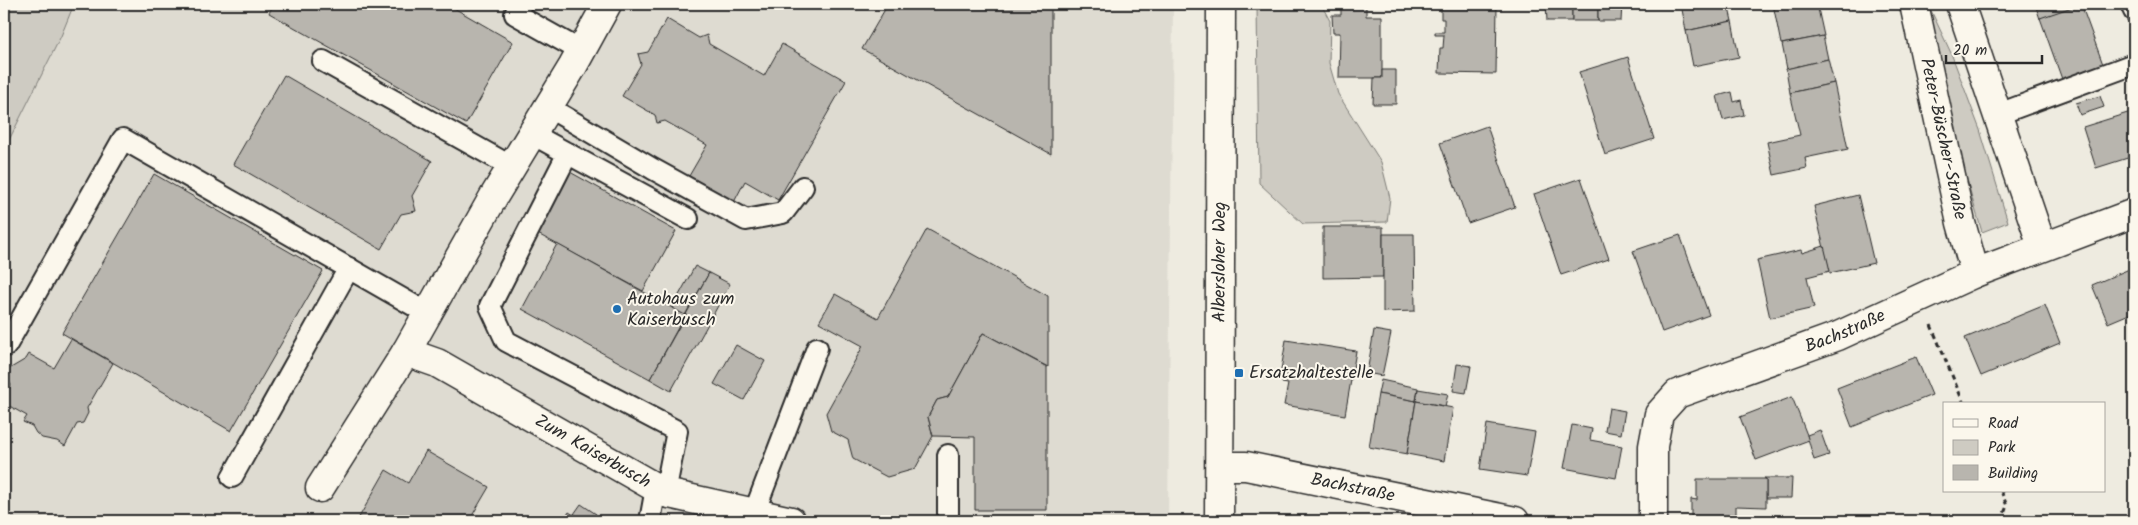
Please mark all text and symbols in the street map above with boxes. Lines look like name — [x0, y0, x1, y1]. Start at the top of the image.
scale bar — [1946, 32, 2042, 64]
text: 20 m — [1953, 39, 1987, 63]
street label: Peter-Büscher-Straße — [1912, 55, 1974, 222]
street label: Albersloher Weg — [1205, 202, 1235, 322]
place label: Autohaus zum Kaiserbusch — [627, 285, 734, 335]
street label: Bachstraße — [1801, 301, 1890, 361]
marker: Autohaus zum Kaiserbusch — [611, 303, 623, 315]
place label: Ersatzhaltestelle — [1249, 359, 1374, 388]
marker: Ersatzhaltestelle — [1233, 367, 1245, 379]
legend — [1943, 402, 2106, 492]
street label: Zum Kaiserbusch — [529, 407, 656, 497]
text: Road — [1988, 412, 2019, 436]
text: Park — [1988, 436, 2016, 460]
text: Building — [1988, 462, 2038, 486]
street label: Bachstraße — [1308, 465, 1397, 511]

